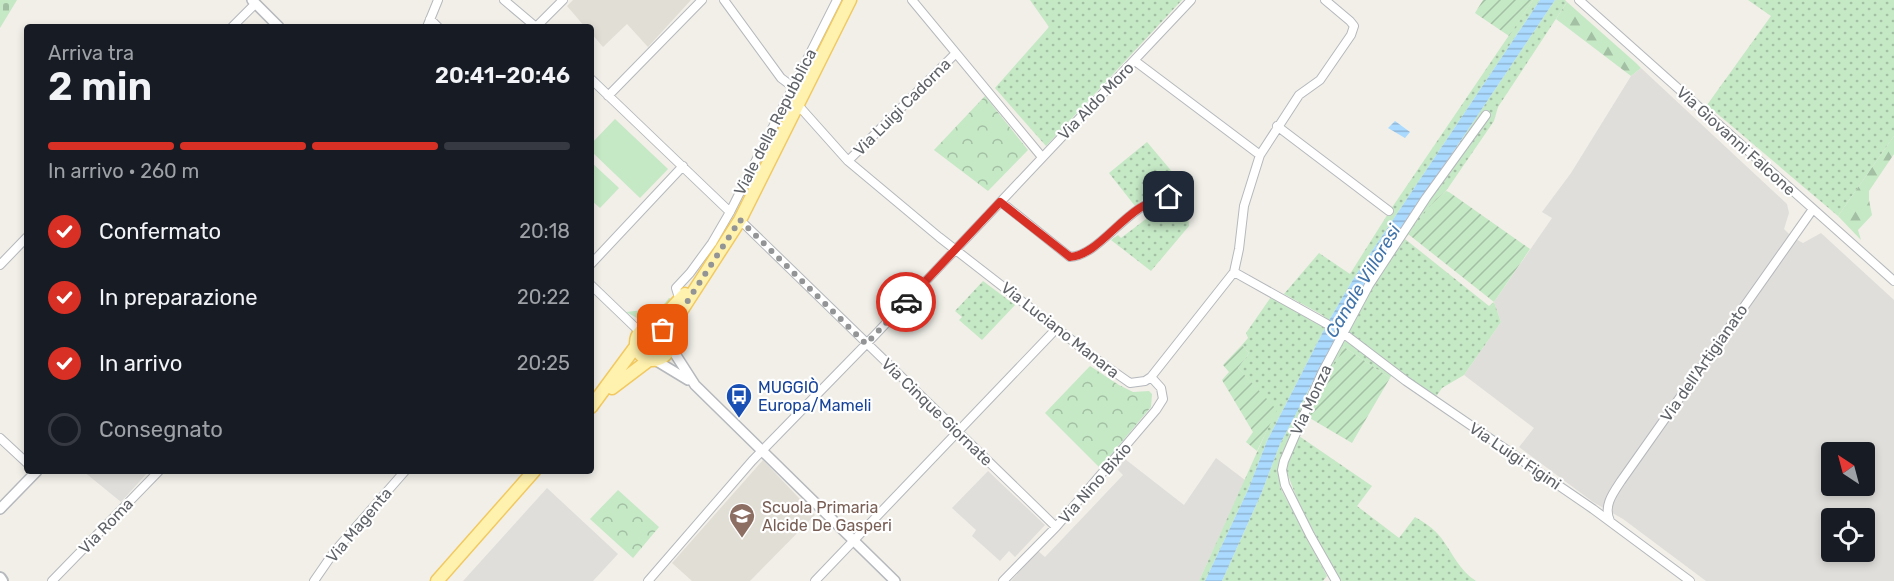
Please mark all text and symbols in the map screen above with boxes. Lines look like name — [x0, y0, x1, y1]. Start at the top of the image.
text: Arriva tra — [48, 41, 134, 65]
street label: Viale della Repubblica — [730, 46, 820, 198]
street label: Via Luigi Cadorna — [850, 55, 954, 159]
street label: Via Aldo Moro — [1054, 58, 1138, 144]
text: 20:41–20:46 — [435, 62, 570, 89]
text: 2 min — [48, 64, 152, 110]
street label: Via Giovanni Falcone — [1673, 83, 1799, 199]
text: In arrivo · 260 m — [48, 159, 199, 183]
pin — [1143, 171, 1194, 222]
icon: home — [1152, 180, 1185, 213]
icon: check — [48, 215, 81, 248]
text: Confermato — [99, 218, 221, 245]
text: 20:18 — [519, 219, 570, 243]
water label: Canale Villoresi — [1321, 220, 1406, 341]
courier — [876, 272, 936, 332]
street label: Via Luciano Manara — [997, 278, 1123, 382]
icon: check — [48, 281, 81, 314]
text: In preparazione — [99, 284, 258, 311]
text: 20:22 — [517, 285, 570, 309]
icon: car — [890, 286, 923, 319]
street label: Via dell'Artigianato — [1656, 301, 1752, 425]
pin — [637, 304, 688, 355]
icon: bag — [646, 313, 679, 346]
icon: check — [48, 347, 81, 380]
text: In arrivo — [99, 350, 182, 377]
text: 20:25 — [517, 351, 570, 375]
street label: Via Cinque Giornate — [878, 354, 997, 470]
street label: Via Monza — [1286, 362, 1336, 438]
place label: MUGGIÒ Europa/Mameli — [758, 377, 871, 415]
bus stop icon: MUGGIÒ Europa/Mameli — [724, 381, 754, 419]
text: Consegnato — [99, 416, 223, 443]
street label: Via Luigi Figini — [1465, 418, 1565, 494]
street label: Via Nino Bixio — [1055, 439, 1135, 527]
north arrow — [1821, 442, 1875, 496]
map controls — [1821, 442, 1875, 562]
street label: Via Magenta — [322, 484, 396, 566]
street label: Via Roma — [75, 494, 137, 558]
place label: Scuola Primaria Alcide De Gasperi — [762, 498, 892, 535]
school or university icon: Scuola Primaria Alcide De Gasperi — [727, 501, 757, 539]
button: locate — [1821, 508, 1875, 562]

